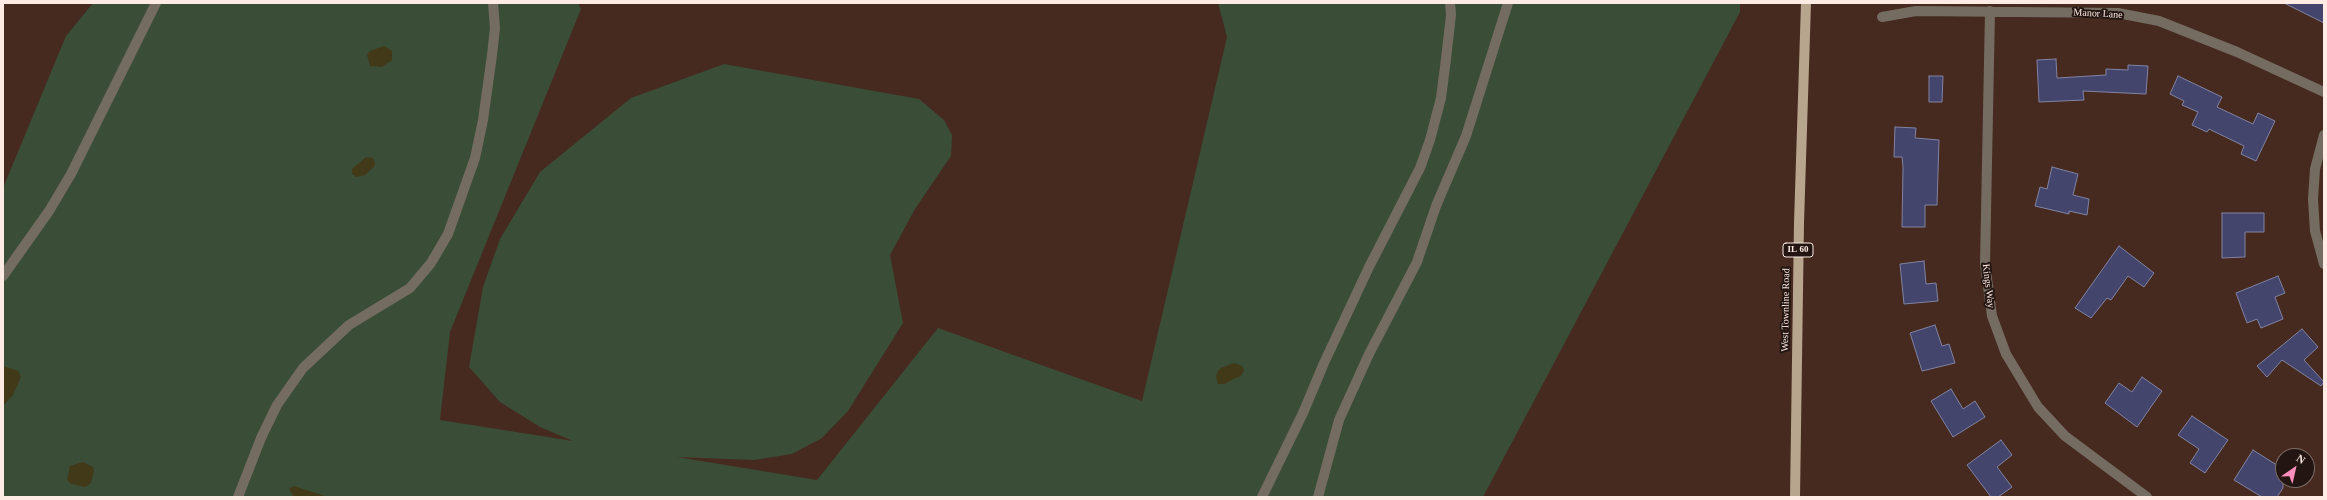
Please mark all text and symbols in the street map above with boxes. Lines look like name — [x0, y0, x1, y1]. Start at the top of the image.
street label: Manor Lane — [2073, 7, 2123, 21]
road number: IL 60 — [1783, 243, 1813, 257]
street label: Kings Way — [1979, 263, 1997, 309]
street label: West Townline Road — [1779, 268, 1793, 352]
north arrow — [2275, 448, 2315, 488]
text: N — [2294, 452, 2308, 466]

